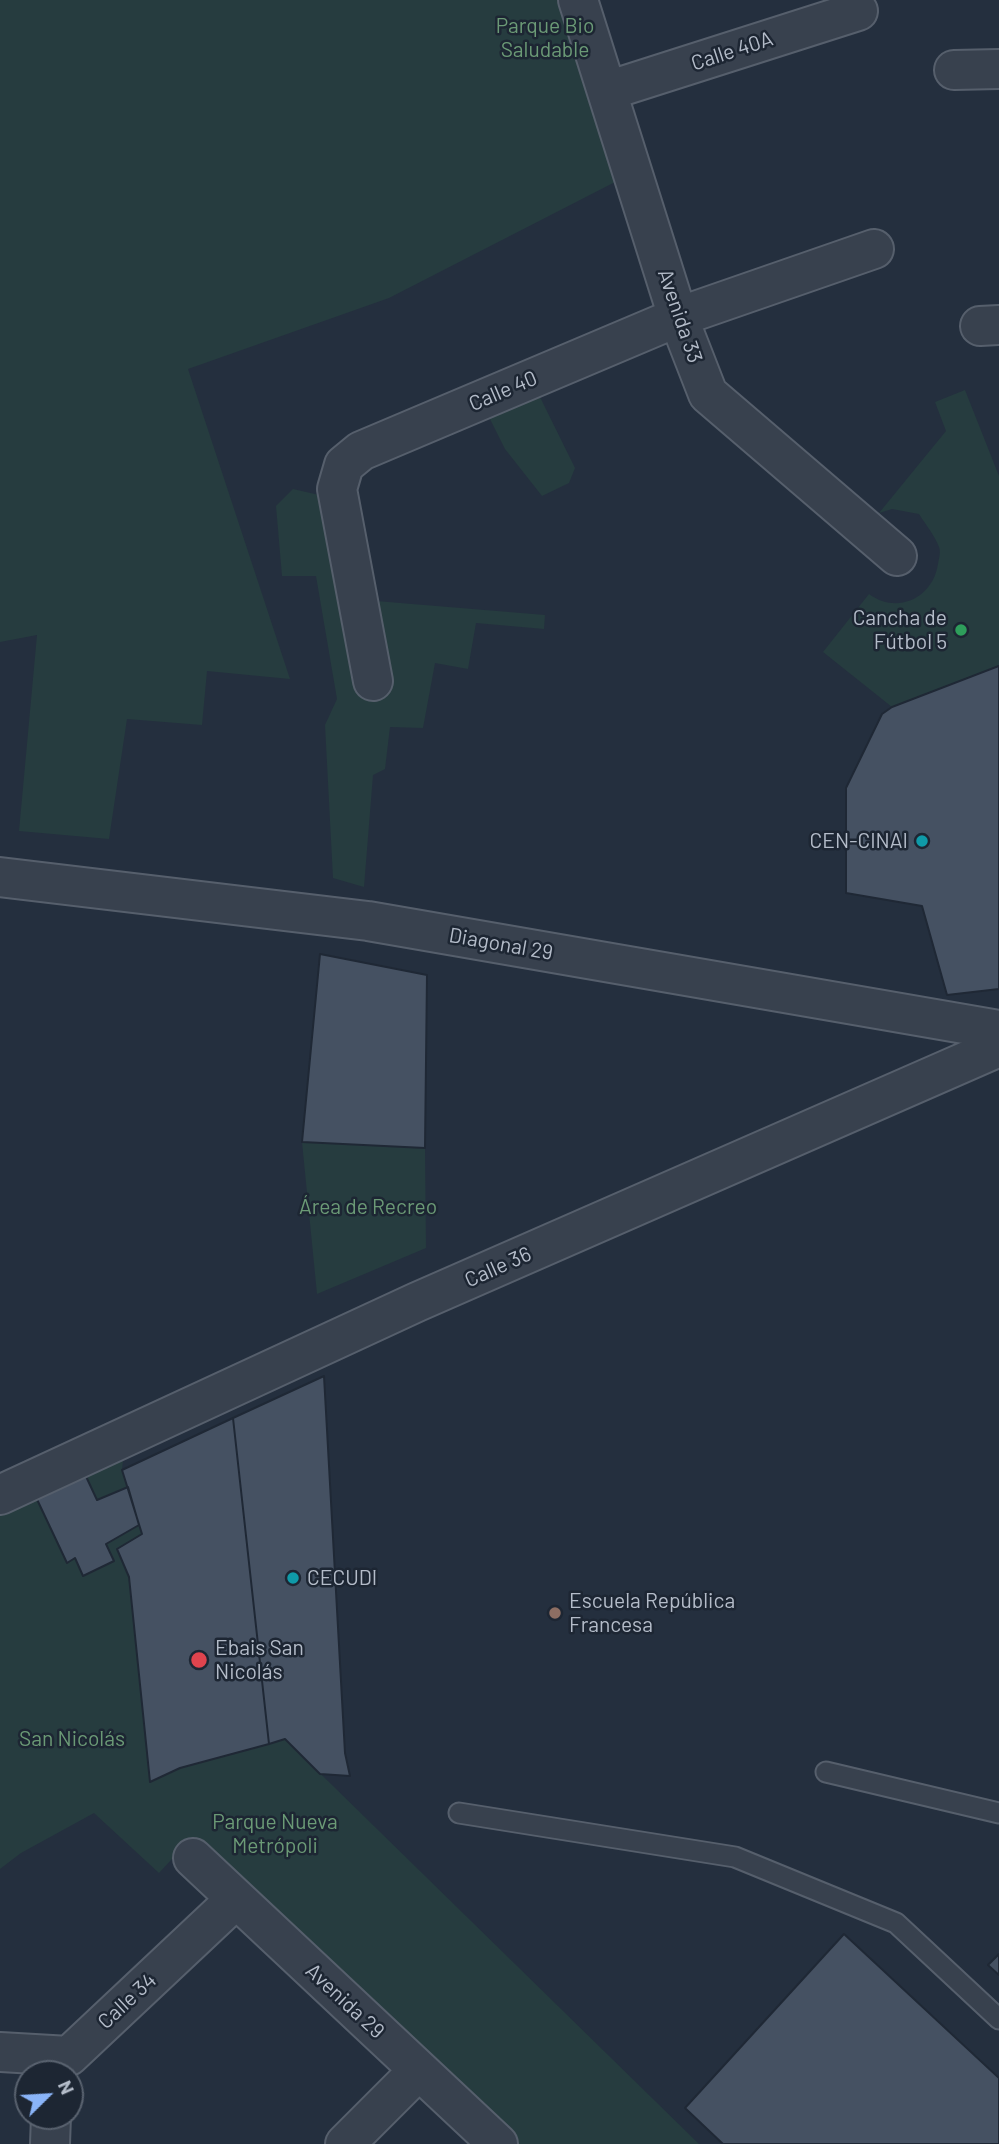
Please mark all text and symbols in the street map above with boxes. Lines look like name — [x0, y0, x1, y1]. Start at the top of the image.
park label: Parque Bio Saludable — [496, 13, 594, 63]
street label: Calle 40A — [688, 26, 776, 76]
street label: Avenida 33 — [652, 266, 708, 366]
street label: Calle 40 — [465, 365, 541, 417]
place label: Cancha de Fútbol 5 — [853, 605, 947, 655]
marker: Cancha de Fútbol 5 — [953, 622, 969, 638]
place label: CEN-CINAI — [810, 828, 908, 854]
marker: CEN-CINAI — [914, 833, 930, 849]
street label: Diagonal 29 — [447, 922, 555, 966]
park label: Área de Recreo — [299, 1194, 437, 1220]
street label: Calle 36 — [461, 1241, 535, 1293]
place label: CECUDI — [307, 1565, 377, 1591]
marker: CECUDI — [285, 1570, 301, 1586]
place label: Escuela República Francesa — [569, 1588, 735, 1638]
marker: Escuela República Francesa — [547, 1605, 563, 1621]
place label: Ebais San Nicolás — [215, 1635, 304, 1685]
marker: Ebais San Nicolás — [189, 1650, 209, 1670]
park label: San Nicolás — [19, 1726, 125, 1752]
park label: Parque Nueva Metrópoli — [212, 1809, 338, 1859]
street label: Avenida 29 — [300, 1958, 390, 2044]
street label: Calle 34 — [93, 1968, 161, 2034]
north arrow — [14, 2060, 84, 2130]
text: N — [54, 2077, 80, 2098]

